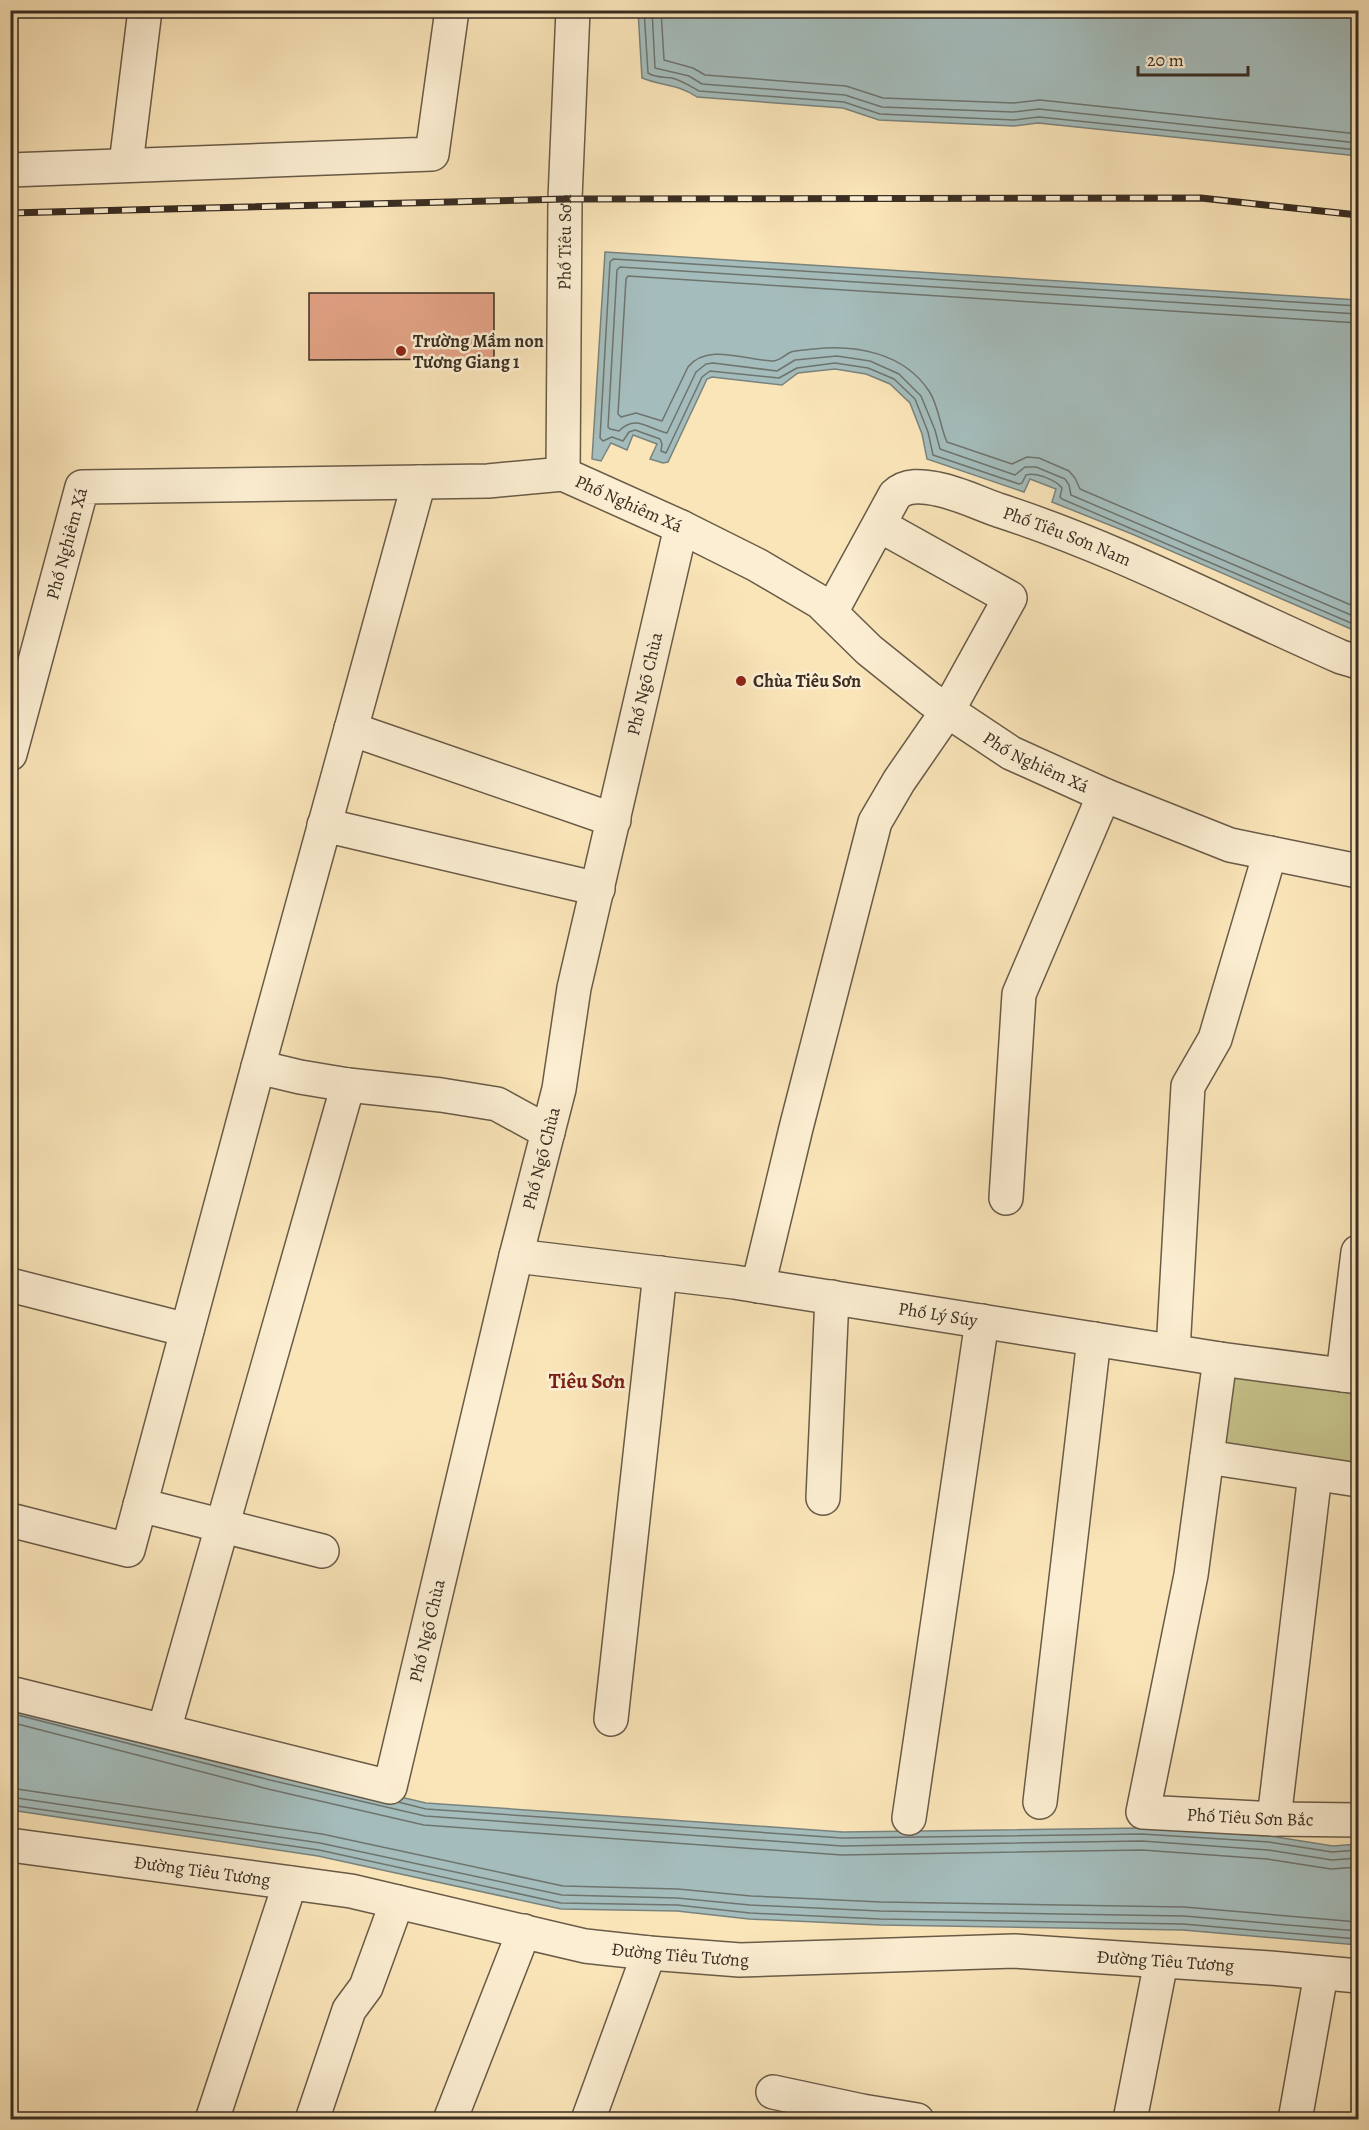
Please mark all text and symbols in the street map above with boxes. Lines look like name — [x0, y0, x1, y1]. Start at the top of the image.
scale bar — [1138, 39, 1248, 77]
text: 20 m — [1147, 48, 1184, 72]
street label: Phố Tiêu Sơn — [552, 193, 577, 290]
place label: Trường Mầm non Tương Giang 1 — [413, 329, 544, 374]
marker: Trường Mầm non Tương Giang 1 — [394, 344, 408, 358]
street label: Phố Nghiêm Xá — [571, 469, 687, 538]
street label: Phố Nghiêm Xá — [40, 484, 93, 602]
street label: Phố Tiêu Sơn Nam — [1000, 500, 1135, 572]
street label: Phố Ngõ Chùa — [621, 629, 668, 738]
place label: Chùa Tiêu Sơn — [753, 669, 861, 693]
marker: Chùa Tiêu Sơn — [734, 674, 748, 688]
street label: Phố Nghiêm Xá — [979, 726, 1093, 799]
street label: Phố Ngõ Chùa — [516, 1104, 566, 1212]
street label: Phố Lý Súy — [897, 1296, 980, 1333]
district label: Tiêu Sơn — [549, 1367, 625, 1395]
street label: Phố Ngõ Chùa — [403, 1576, 451, 1685]
street label: Phố Tiêu Sơn Bắc — [1186, 1802, 1314, 1831]
street label: Đường Tiêu Tương — [132, 1850, 272, 1892]
street label: Đường Tiêu Tương — [610, 1937, 749, 1972]
street label: Đường Tiêu Tương — [1096, 1945, 1235, 1978]

